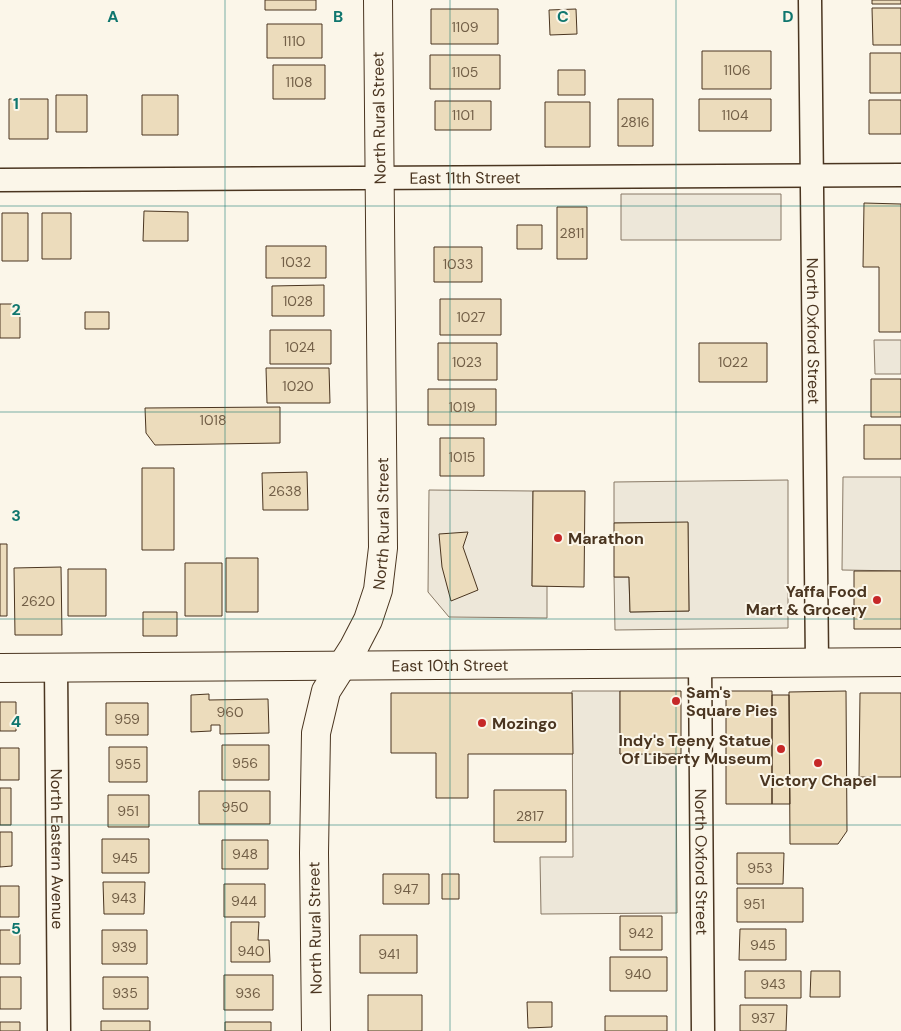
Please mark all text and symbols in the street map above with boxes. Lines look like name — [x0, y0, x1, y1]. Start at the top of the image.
text: A — [107, 6, 119, 27]
text: B — [333, 6, 343, 27]
text: C — [557, 6, 569, 27]
text: D — [782, 6, 794, 27]
house number: 1109 — [451, 18, 479, 36]
house number: 1110 — [283, 32, 305, 50]
street label: North Rural Street — [367, 51, 391, 185]
house number: 1106 — [723, 61, 751, 79]
house number: 1105 — [452, 63, 478, 81]
house number: 1108 — [286, 73, 312, 91]
text: 1 — [13, 93, 19, 114]
house number: 1101 — [452, 106, 474, 124]
house number: 1104 — [722, 106, 749, 124]
house number: 2816 — [620, 113, 650, 131]
street label: East 11th Street — [409, 167, 521, 188]
house number: 2811 — [560, 224, 584, 242]
house number: 1032 — [281, 253, 311, 271]
house number: 1033 — [443, 255, 473, 273]
street label: North Oxford Street — [802, 258, 825, 404]
house number: 1028 — [283, 292, 313, 310]
text: 2 — [11, 299, 21, 320]
house number: 1027 — [456, 308, 486, 326]
house number: 1024 — [285, 338, 316, 356]
house number: 1023 — [452, 353, 482, 371]
house number: 1022 — [718, 353, 748, 371]
house number: 1020 — [282, 377, 314, 395]
house number: 1019 — [448, 398, 476, 416]
house number: 1018 — [200, 411, 226, 429]
house number: 1015 — [449, 448, 475, 466]
street label: North Rural Street — [368, 457, 394, 591]
house number: 2638 — [268, 482, 302, 500]
text: 3 — [11, 505, 21, 526]
place label: Marathon — [568, 528, 644, 549]
marker: Marathon — [552, 532, 564, 544]
place label: Yaffa Food Mart & Grocery — [746, 581, 867, 620]
house number: 2620 — [21, 592, 55, 610]
marker: Yaffa Food Mart & Grocery — [871, 594, 883, 606]
street label: East 10th Street — [391, 654, 509, 676]
place label: Sam's Square Pies — [686, 682, 778, 721]
marker: Sam's Square Pies — [670, 695, 682, 707]
house number: 960 — [216, 703, 244, 721]
house number: 959 — [114, 710, 140, 728]
text: 4 — [11, 711, 21, 732]
place label: Mozingo — [492, 713, 557, 734]
marker: Mozingo — [476, 717, 488, 729]
place label: Indy's Teeny Statue Of Liberty Museum — [619, 730, 771, 769]
marker: Indy's Teeny Statue Of Liberty Museum — [775, 743, 787, 755]
house number: 956 — [232, 754, 258, 772]
house number: 955 — [115, 755, 141, 773]
marker: Victory Chapel — [812, 757, 824, 769]
street label: North Eastern Avenue — [46, 769, 69, 929]
place label: Victory Chapel — [759, 770, 877, 791]
street label: North Oxford Street — [691, 789, 713, 935]
house number: 950 — [222, 798, 248, 816]
house number: 951 — [117, 802, 139, 820]
house number: 2817 — [516, 807, 544, 825]
house number: 948 — [232, 845, 258, 863]
house number: 945 — [112, 849, 138, 867]
house number: 953 — [747, 859, 773, 877]
street label: North Rural Street — [303, 861, 327, 995]
house number: 947 — [394, 880, 418, 898]
house number: 943 — [111, 889, 137, 907]
house number: 944 — [231, 892, 257, 910]
house number: 951 — [743, 895, 765, 913]
text: 5 — [11, 918, 21, 939]
house number: 942 — [628, 924, 654, 942]
house number: 945 — [750, 936, 776, 954]
house number: 939 — [111, 938, 137, 956]
house number: 940 — [238, 942, 264, 960]
house number: 941 — [378, 945, 400, 963]
house number: 940 — [625, 965, 651, 983]
house number: 943 — [760, 975, 786, 993]
house number: 935 — [112, 984, 138, 1002]
house number: 936 — [235, 984, 261, 1002]
house number: 937 — [751, 1009, 775, 1027]

